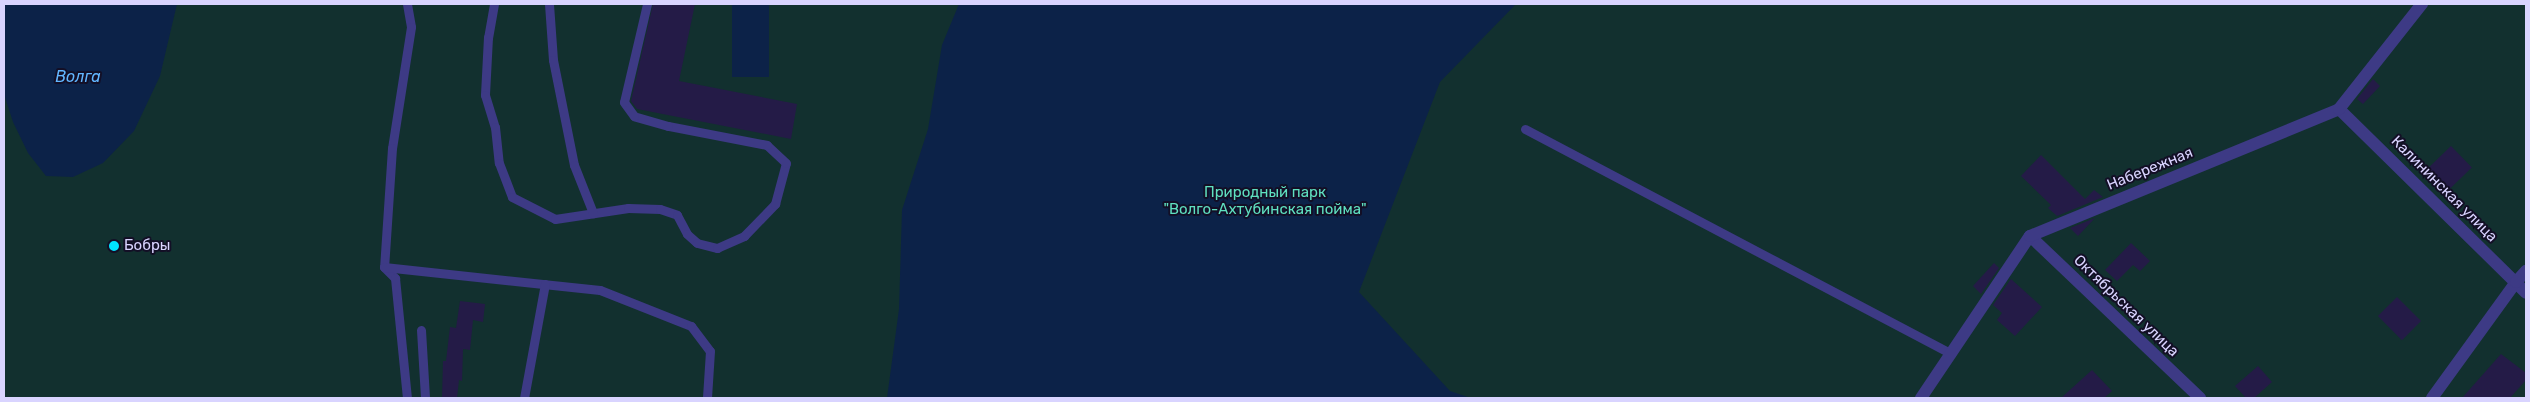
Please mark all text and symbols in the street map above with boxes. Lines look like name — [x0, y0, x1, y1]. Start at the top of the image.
water label: Волга — [55, 67, 101, 87]
street label: Калининская улица — [2387, 132, 2501, 246]
street label: Набережная — [2104, 144, 2196, 194]
park label: Природный парк "Волго-Ахтубинская пойма" — [1163, 183, 1367, 218]
place label: Бобры — [124, 237, 170, 255]
marker: Бобры — [108, 240, 120, 252]
street label: Октябрьская улица — [2070, 251, 2182, 361]

